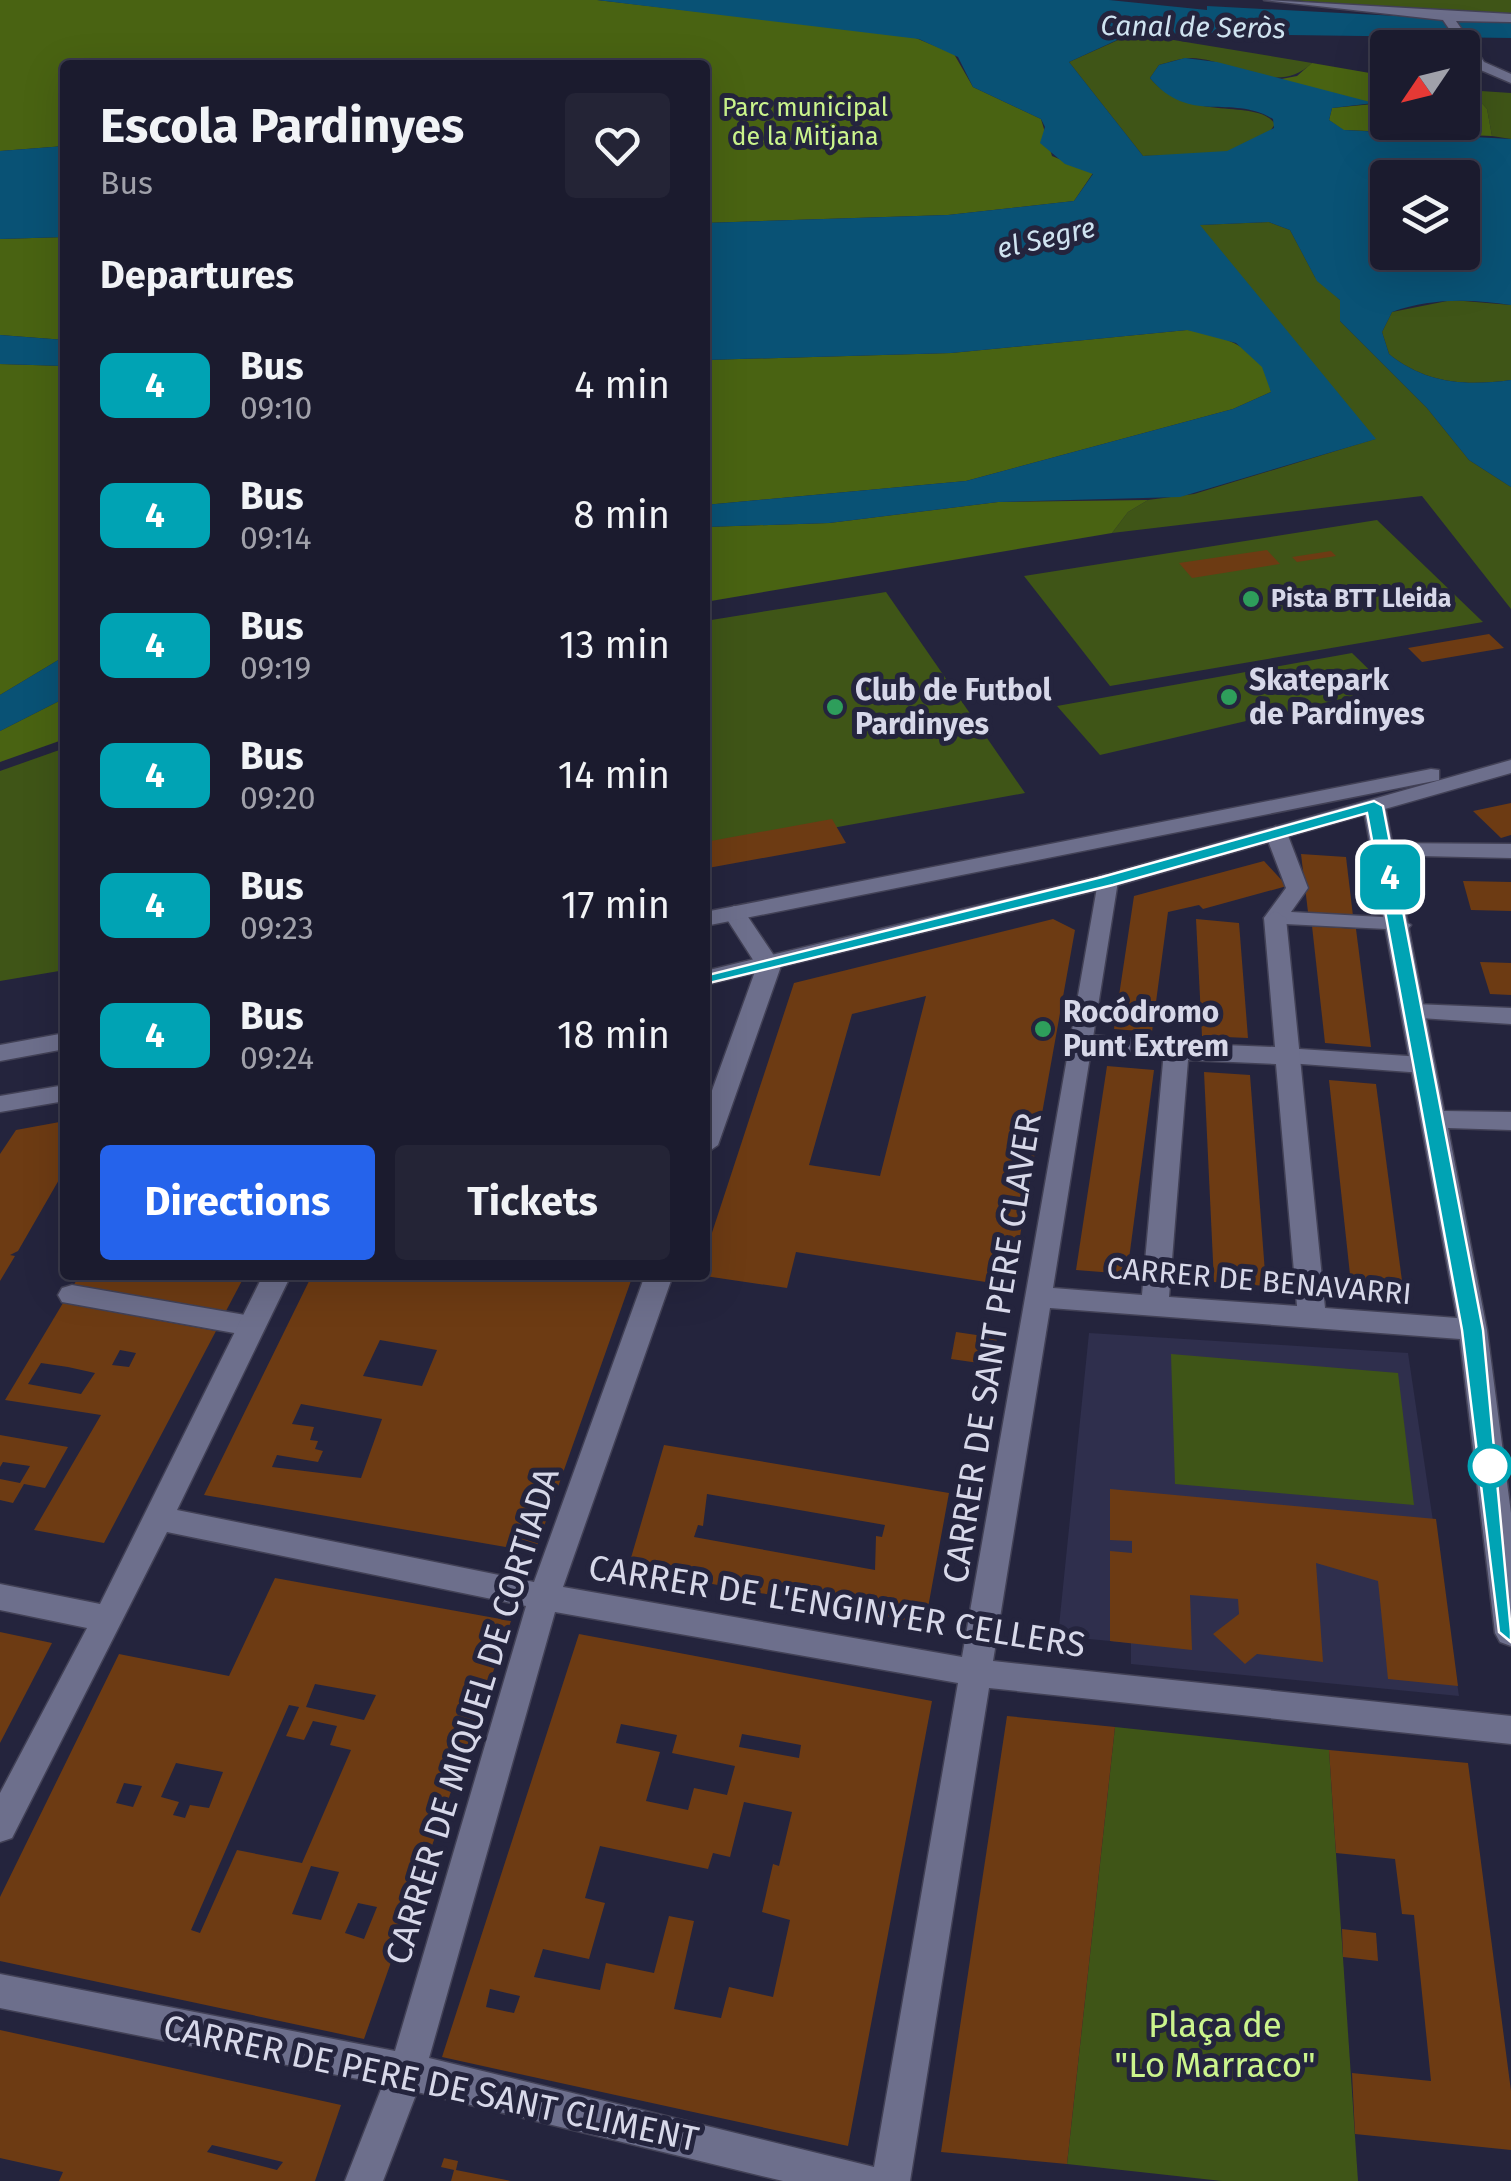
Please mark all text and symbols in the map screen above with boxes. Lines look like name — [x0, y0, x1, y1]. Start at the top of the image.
water label: Canal de Seròs — [1100, 9, 1286, 45]
north arrow — [1370, 30, 1480, 140]
map controls — [1370, 30, 1480, 270]
button: heart — [565, 93, 670, 198]
park label: Parc municipal de la Mitjana — [722, 93, 888, 152]
text: Escola Pardinyes — [100, 97, 464, 155]
button: layers — [1370, 160, 1480, 270]
text: Bus — [100, 164, 153, 202]
water label: el Segre — [994, 211, 1098, 265]
text: Departures — [100, 252, 294, 298]
text: Bus — [240, 343, 304, 389]
text: 4 min — [574, 362, 670, 408]
text: 4 — [145, 364, 165, 406]
text: 09:10 — [240, 389, 312, 427]
text: Bus — [240, 473, 304, 519]
text: 8 min — [573, 492, 670, 538]
text: 4 — [145, 494, 165, 536]
text: 09:14 — [240, 519, 312, 557]
place label: Pista BTT Lleida — [1271, 584, 1451, 614]
marker: Pista BTT Lleida — [1240, 588, 1262, 610]
text: Bus — [240, 603, 304, 649]
text: 13 min — [559, 622, 670, 668]
text: 4 — [145, 624, 165, 666]
text: 09:19 — [240, 649, 311, 687]
place label: Skatepark de Pardinyes — [1249, 662, 1425, 732]
place label: Club de Futbol Pardinyes — [855, 672, 1051, 742]
marker: Skatepark de Pardinyes — [1218, 686, 1240, 708]
marker: Club de Futbol Pardinyes — [824, 696, 846, 718]
text: Bus — [240, 733, 304, 779]
text: 14 min — [558, 752, 670, 798]
text: 4 — [145, 754, 165, 796]
text: 09:20 — [240, 779, 316, 817]
line badge: 4 — [1358, 844, 1422, 910]
text: 4 — [1380, 856, 1400, 898]
text: Bus — [240, 863, 304, 909]
text: 17 min — [561, 882, 670, 928]
text: 4 — [145, 884, 165, 926]
text: 09:23 — [240, 909, 314, 947]
text: Bus — [240, 993, 304, 1039]
place label: Rocódromo Punt Extrem — [1063, 994, 1229, 1064]
text: 18 min — [557, 1012, 670, 1058]
text: 4 — [145, 1014, 165, 1056]
marker: Rocódromo Punt Extrem — [1032, 1018, 1054, 1040]
text: 09:24 — [240, 1039, 314, 1077]
street label: CARRER DE SANT PERE CLAVER — [934, 1110, 1050, 1586]
button: Directions — [100, 1145, 375, 1260]
button: Tickets — [395, 1145, 670, 1260]
street label: CARRER DE BENAVARRI — [1105, 1250, 1413, 1312]
unlabelled marker — [1469, 1445, 1511, 1487]
street label: CARRER DE MIQUEL DE CORTIADA — [376, 1463, 568, 1969]
street label: CARRER DE L'ENGINYER CELLERS — [586, 1546, 1088, 1666]
park label: Plaça de "Lo Marraco" — [1114, 2004, 1316, 2086]
street label: CARRER DE PERE DE SANT CLIMENT — [160, 2006, 702, 2160]

